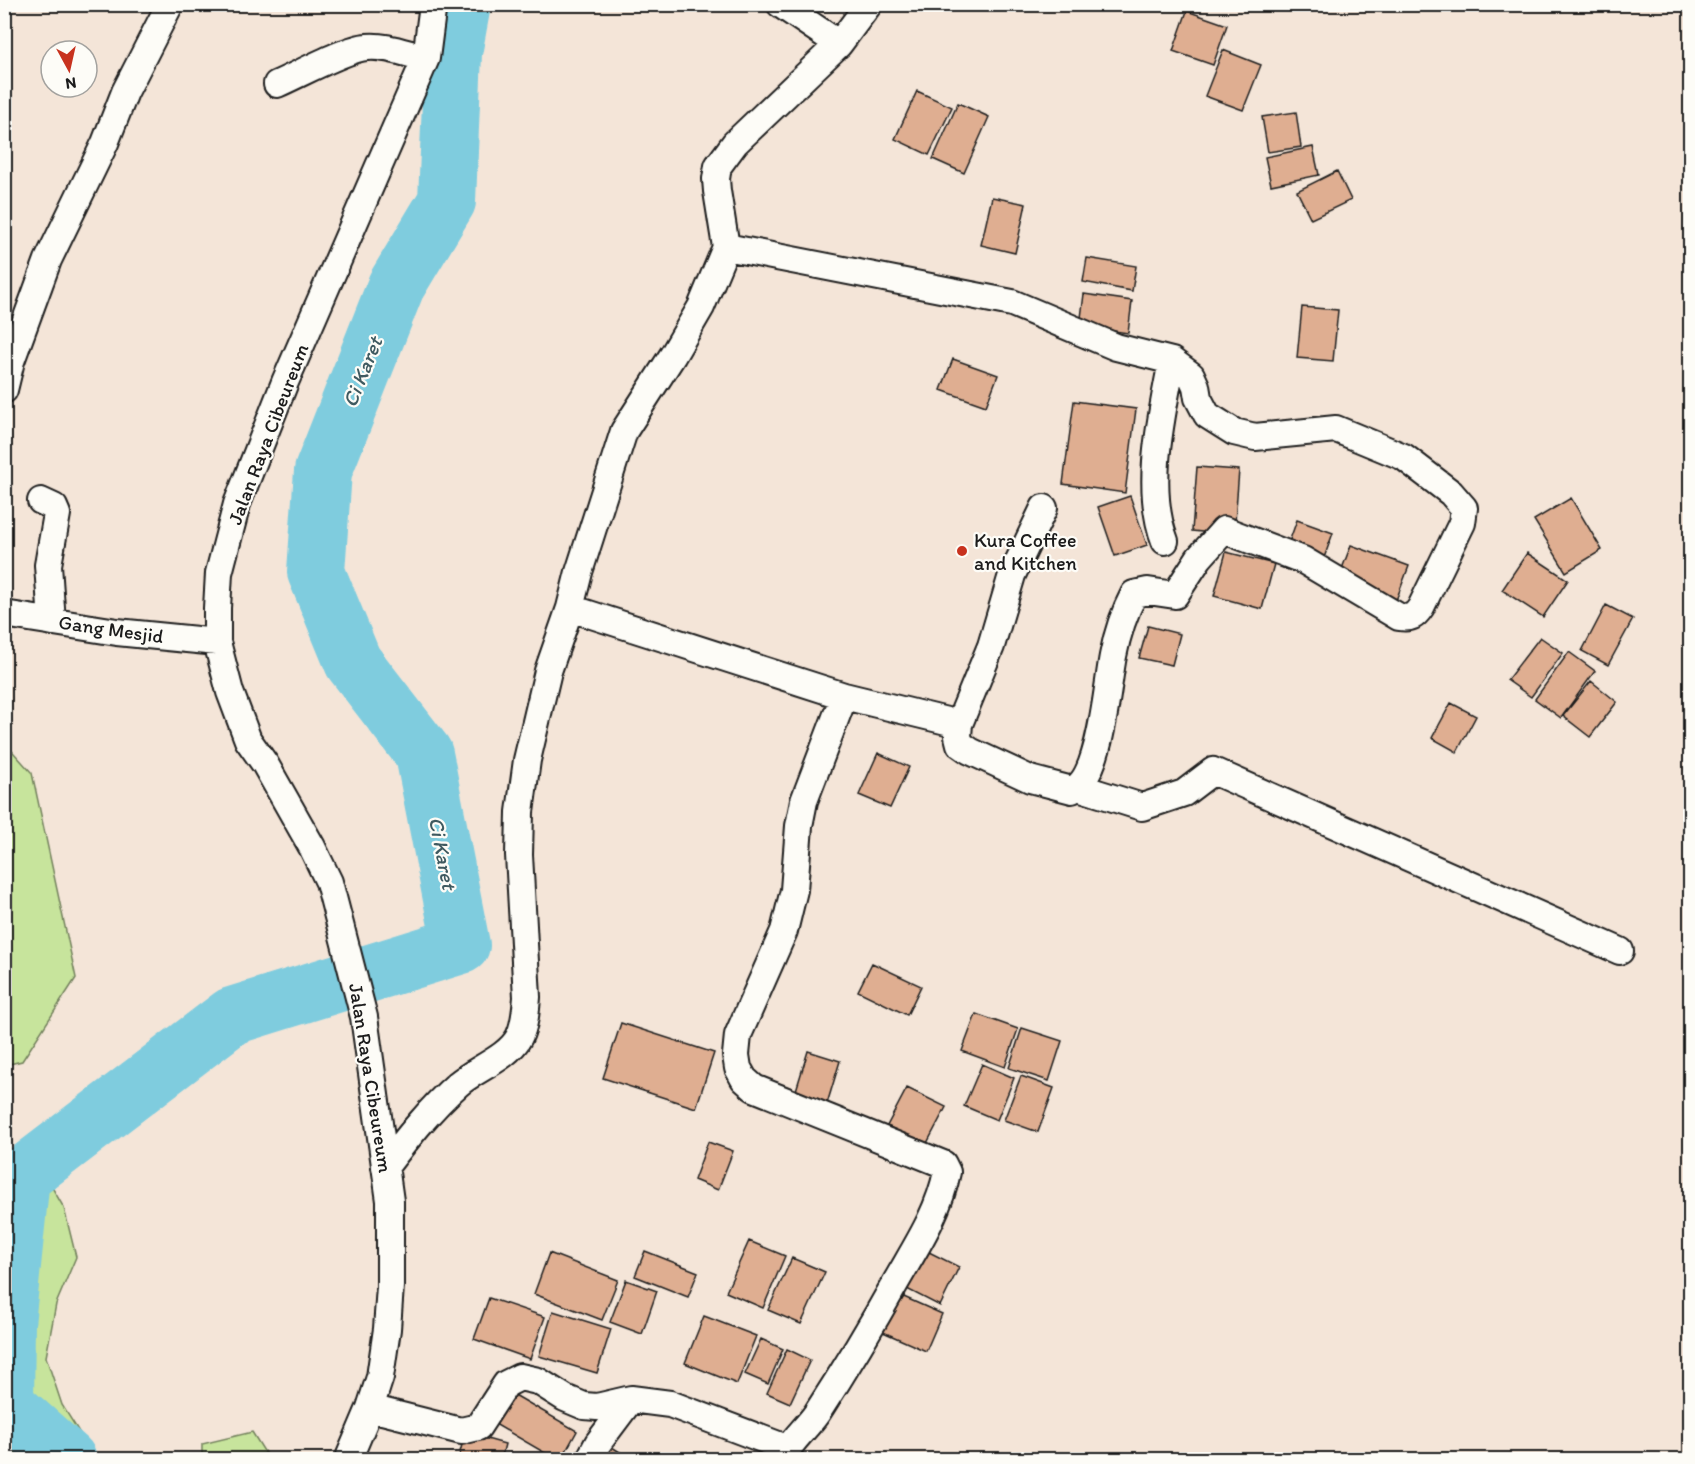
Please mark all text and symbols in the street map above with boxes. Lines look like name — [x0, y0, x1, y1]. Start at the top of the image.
north arrow — [39, 39, 99, 99]
text: N — [64, 73, 78, 94]
water label: Ci Karet — [337, 331, 388, 411]
street label: Jalan Raya Cibeureum — [222, 340, 314, 528]
place label: Kura Coffee and Kitchen — [974, 528, 1077, 575]
marker: Kura Coffee and Kitchen — [955, 544, 969, 558]
street label: Gang Mesjid — [57, 610, 165, 648]
water label: Ci Karet — [424, 815, 463, 894]
street label: Jalan Raya Cibeureum — [344, 981, 398, 1175]

